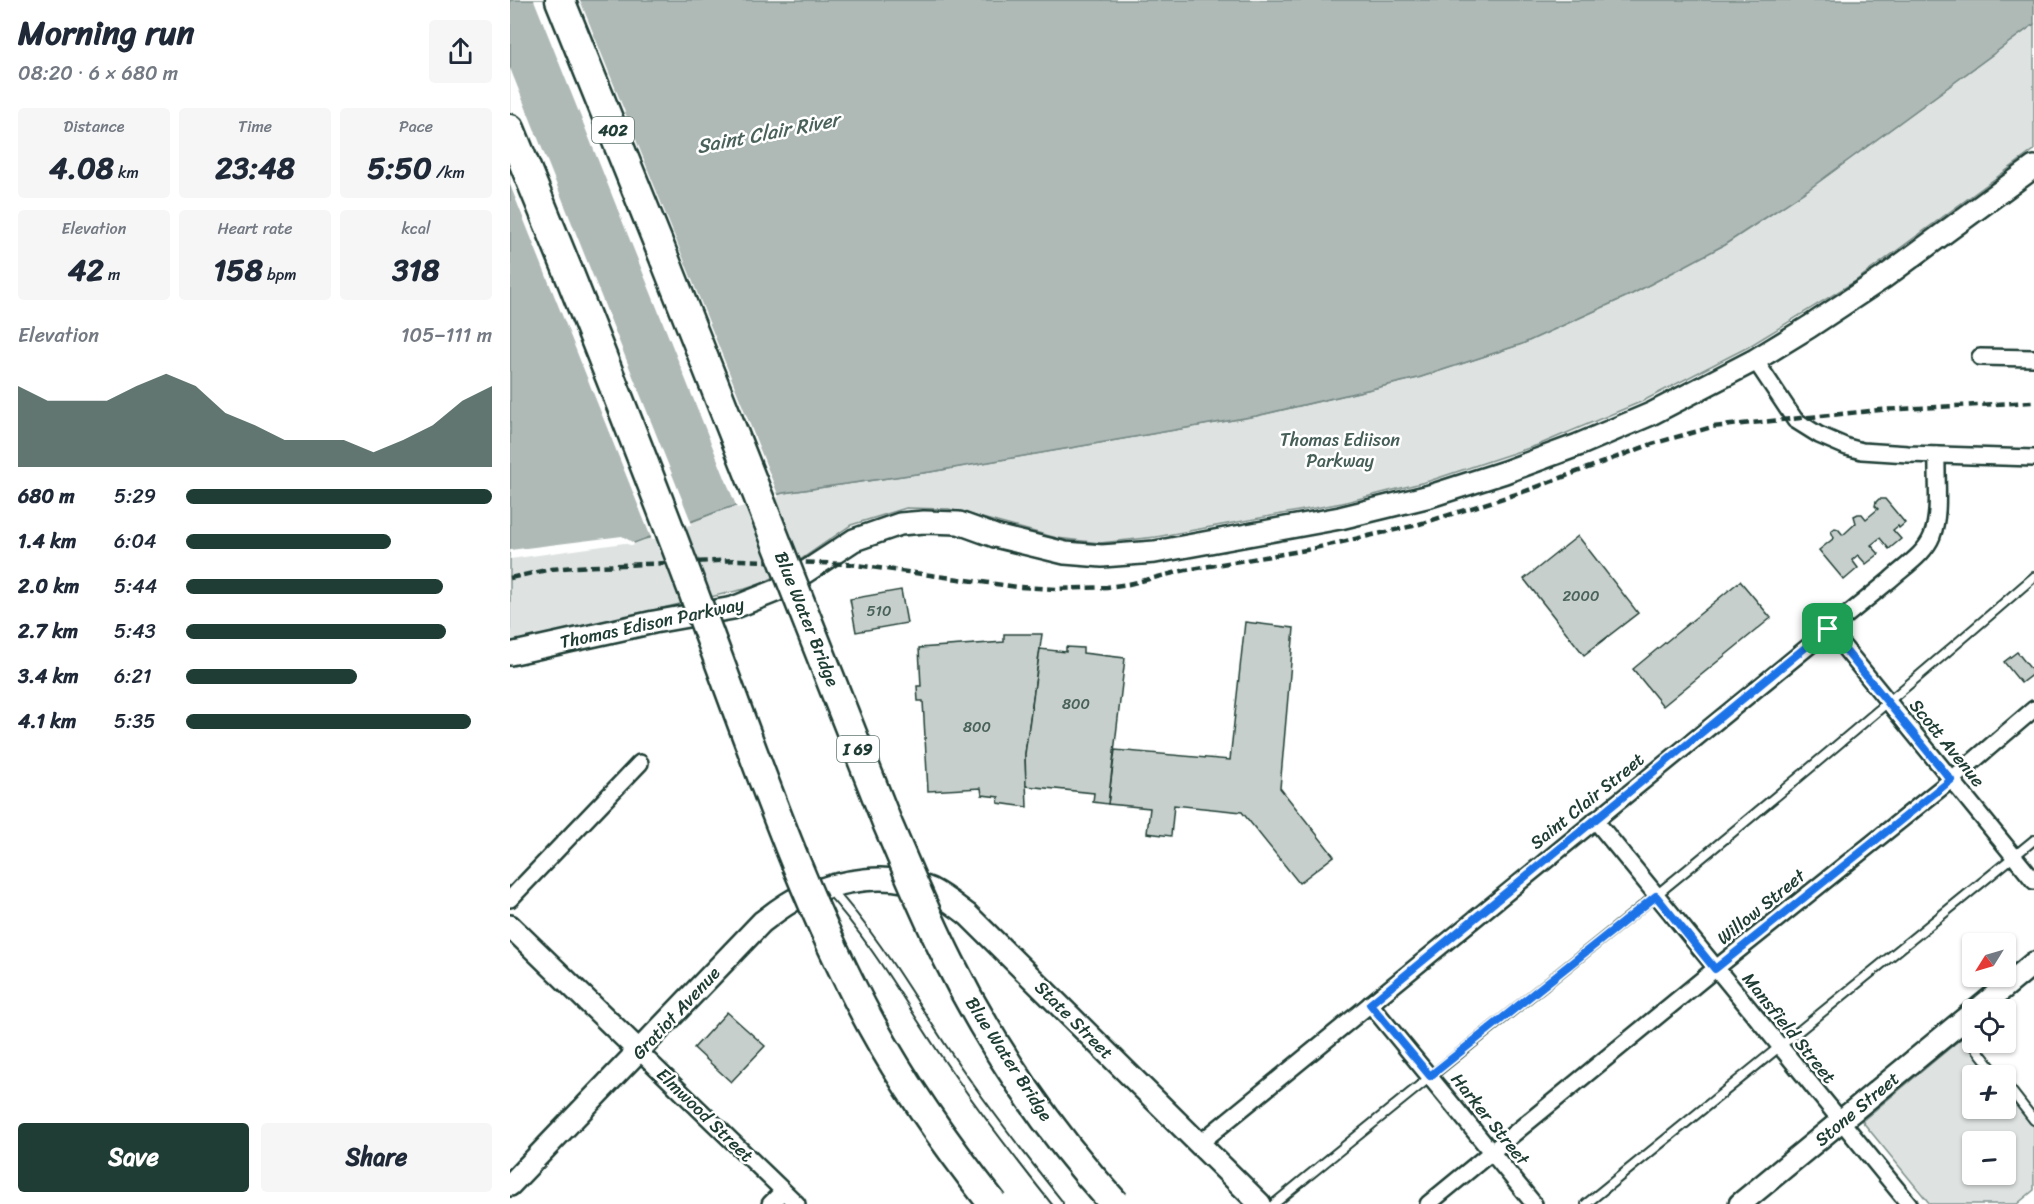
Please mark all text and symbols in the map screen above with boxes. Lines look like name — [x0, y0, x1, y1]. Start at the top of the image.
text: Morning run — [18, 4, 194, 62]
button: share — [429, 20, 492, 83]
text: 08:20 · 6 × 680 m — [18, 56, 178, 91]
water label: Saint Clair River — [694, 101, 846, 164]
text: Distance — [64, 112, 124, 141]
text: Time — [238, 112, 272, 141]
text: Pace — [399, 112, 433, 141]
road number: 402 — [592, 117, 634, 143]
text: 4.08 — [49, 141, 114, 195]
text: 23:48 — [215, 141, 295, 195]
text: 5:50 — [367, 141, 432, 195]
text: km — [114, 158, 139, 187]
text: /km — [432, 158, 465, 187]
text: Elevation — [62, 214, 126, 243]
text: Heart rate — [217, 214, 293, 243]
text: kcal — [401, 214, 431, 243]
text: 42 — [68, 243, 104, 297]
text: 158 — [214, 243, 263, 297]
text: 318 — [392, 243, 440, 297]
text: m — [104, 260, 120, 289]
text: bpm — [263, 260, 296, 289]
text: Elevation — [18, 318, 99, 353]
text: 105–111 m — [401, 318, 492, 353]
park label: Thomas Ediison Parkway — [1280, 424, 1400, 477]
text: 680 m — [18, 479, 75, 514]
text: 5:29 — [114, 479, 156, 514]
text: 1.4 km — [18, 524, 76, 559]
text: 6:04 — [114, 524, 157, 559]
street label: Blue Water Bridge — [765, 546, 849, 692]
text: 2.0 km — [18, 569, 79, 604]
text: 5:44 — [114, 569, 157, 604]
house number: 2000 — [1562, 583, 1600, 609]
street label: Thomas Edison Parkway — [557, 588, 748, 658]
house number: 510 — [866, 598, 892, 624]
pin — [1802, 603, 1853, 654]
icon: arrive — [1811, 612, 1844, 645]
text: 2.7 km — [18, 614, 78, 649]
text: 5:43 — [114, 614, 156, 649]
text: 3.4 km — [18, 659, 79, 694]
text: 6:21 — [114, 659, 152, 694]
house number: 800 — [1062, 691, 1090, 717]
street label: Scott Avenue — [1901, 691, 1993, 795]
text: 4.1 km — [18, 704, 76, 739]
text: 5:35 — [114, 704, 155, 739]
house number: 800 — [963, 714, 991, 740]
road number: I 69 — [837, 736, 879, 762]
street label: Saint Clair Street — [1522, 744, 1652, 858]
street label: Willow Street — [1709, 860, 1813, 953]
north arrow — [1962, 933, 2016, 987]
map controls — [1962, 933, 2016, 1185]
street label: Gratiot Avenue — [624, 958, 728, 1067]
street label: Mansfield Street — [1734, 965, 1844, 1091]
street label: State Street — [1027, 973, 1121, 1067]
street label: Blue Water Bridge — [956, 990, 1062, 1128]
button: locate — [1962, 999, 2016, 1053]
street label: Elmwood Street — [648, 1060, 762, 1170]
street label: Stone Street — [1807, 1063, 1907, 1155]
button: + — [1962, 1065, 2016, 1119]
street label: Harker Street — [1442, 1066, 1538, 1173]
button: Save — [18, 1123, 249, 1192]
button: Share — [261, 1123, 492, 1192]
button: − — [1962, 1131, 2016, 1185]

